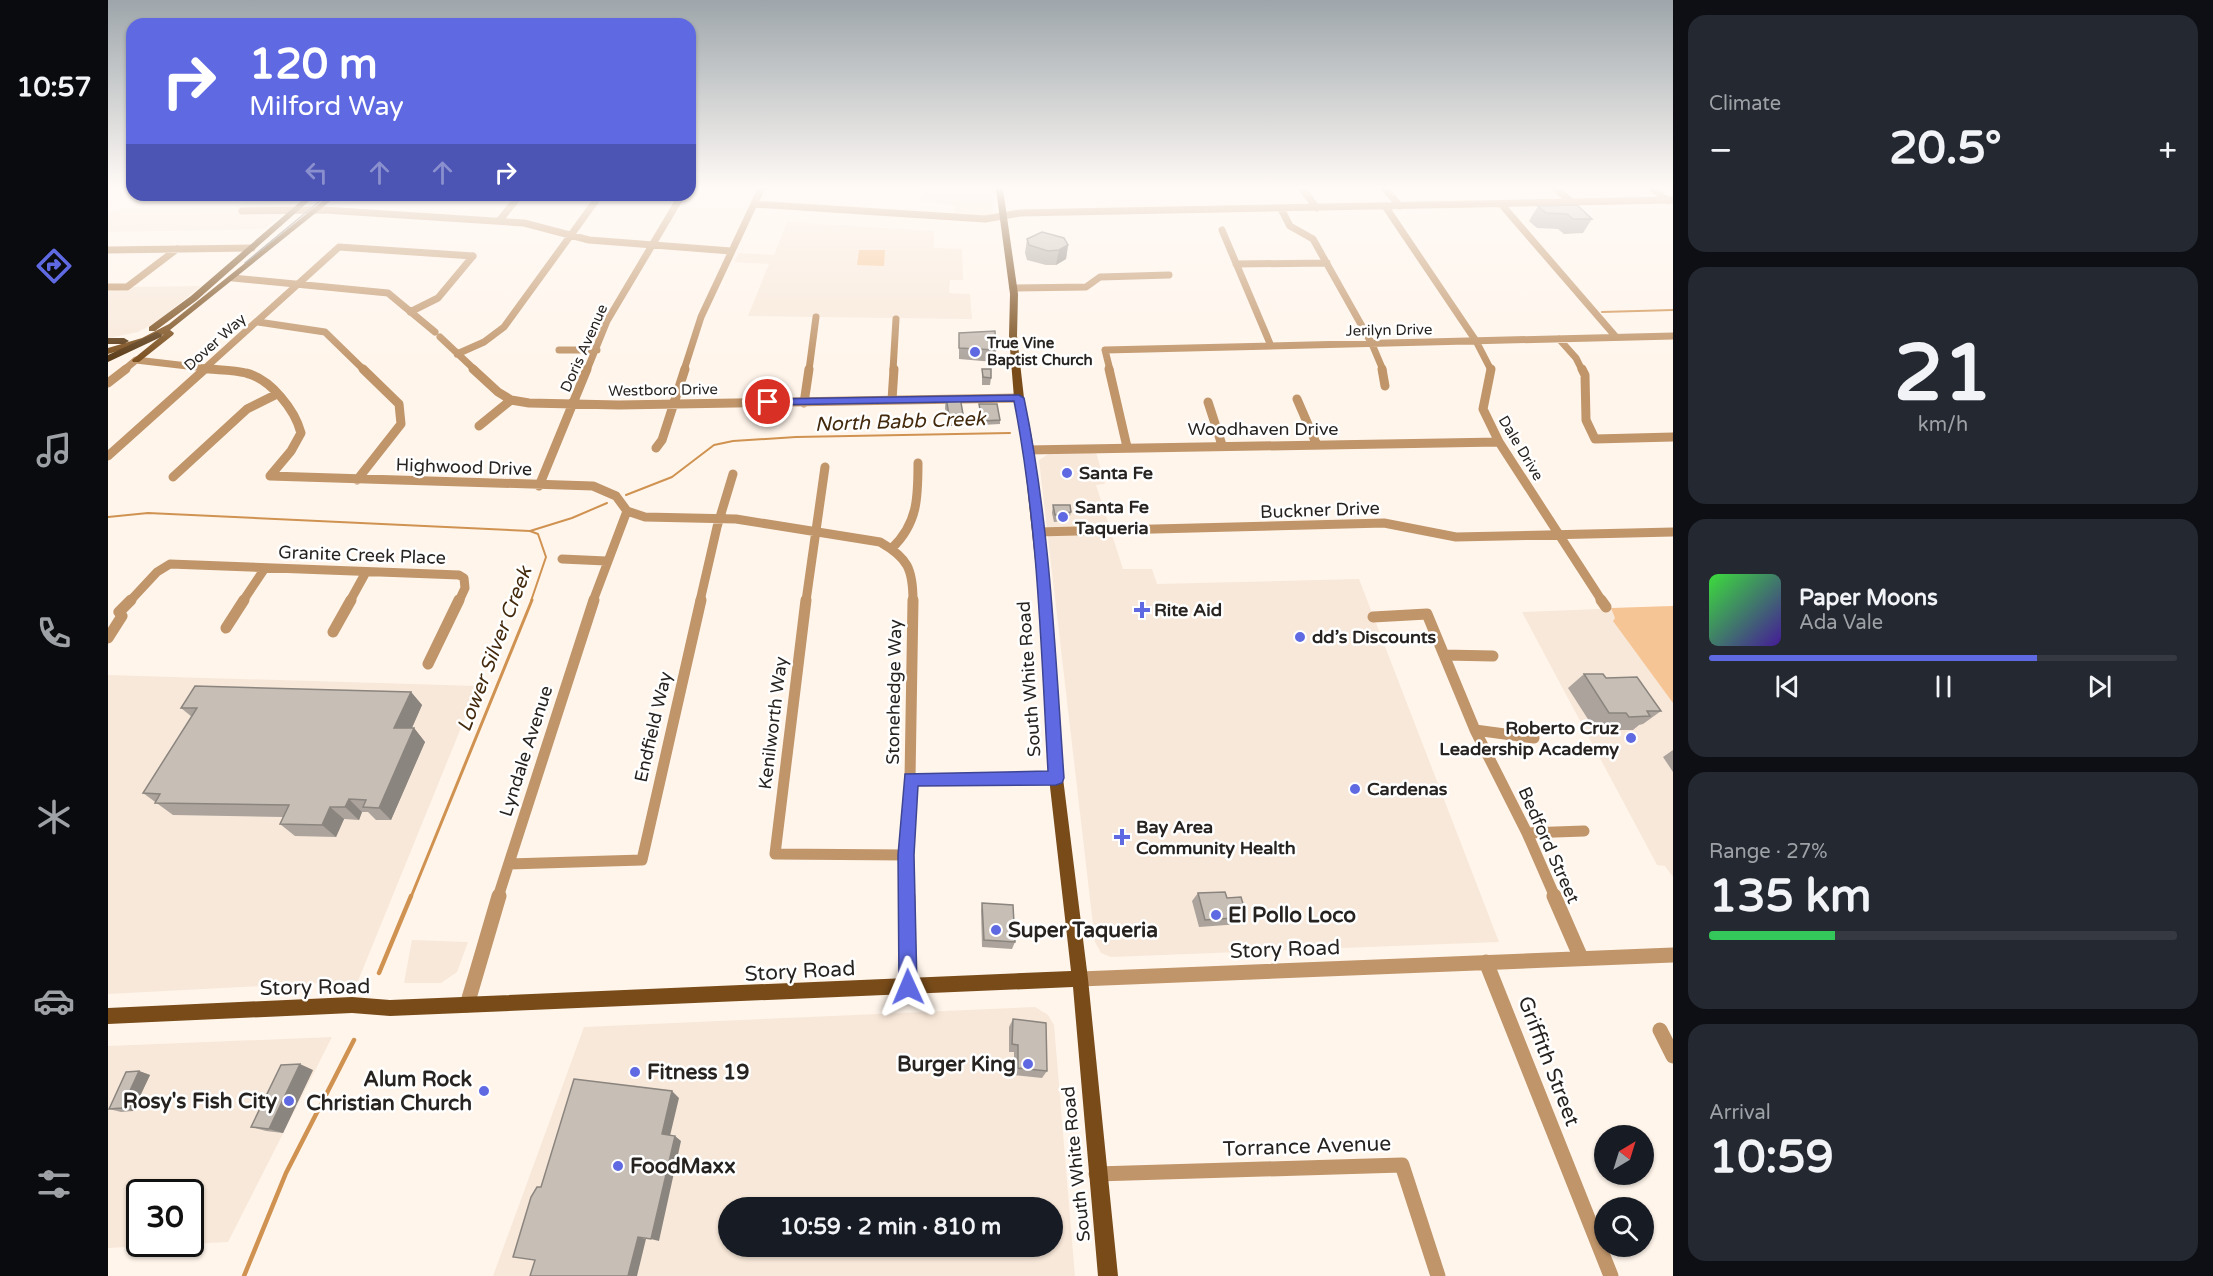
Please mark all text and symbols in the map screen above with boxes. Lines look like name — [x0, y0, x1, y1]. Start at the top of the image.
text: 120 m — [249, 39, 378, 90]
icon: right — [150, 42, 228, 120]
text: 10:57 — [17, 71, 91, 104]
text: Milford Way — [249, 90, 404, 123]
text: Climate — [1709, 92, 1781, 116]
text: 20.5° — [1889, 122, 2002, 176]
text: − — [1709, 131, 1733, 170]
text: + — [2158, 131, 2177, 170]
icon: left — [300, 156, 333, 189]
icon: ahead — [363, 156, 396, 189]
icon: ahead — [426, 156, 459, 189]
icon: right — [489, 156, 522, 189]
icon: directions — [33, 245, 75, 287]
street label: Doris Avenue — [557, 301, 611, 395]
street label: Dover Way — [180, 310, 250, 374]
street label: Jerilyn Drive — [1345, 320, 1433, 340]
text: 21 — [1894, 327, 1992, 421]
place label: True Vine Baptist Church — [986, 334, 1093, 370]
marker: True Vine Baptist Church — [968, 345, 982, 359]
pin — [742, 376, 793, 427]
street label: Westboro Drive — [608, 380, 718, 400]
icon: arrive — [751, 385, 784, 418]
water label: North Babb Creek — [814, 407, 988, 437]
street label: Dale Drive — [1495, 412, 1547, 484]
text: km/h — [1918, 413, 1968, 437]
street label: Woodhaven Drive — [1187, 418, 1339, 440]
icon: music — [33, 429, 75, 471]
street label: Highwood Drive — [395, 454, 533, 480]
place label: Santa Fe — [1079, 462, 1153, 484]
marker: Santa Fe — [1060, 466, 1074, 480]
place label: Santa Fe Taqueria — [1074, 496, 1149, 539]
street label: Buckner Drive — [1260, 497, 1380, 523]
marker: Santa Fe Taqueria — [1056, 510, 1070, 524]
street label: Granite Creek Place — [278, 541, 446, 569]
water label: Lower Silver Creek — [452, 561, 538, 735]
text: Paper Moons — [1799, 585, 1938, 611]
place label: Rite Aid — [1154, 599, 1222, 621]
street label: South White Road — [1013, 600, 1045, 758]
marker: Rite Aid — [1135, 603, 1149, 617]
text: Ada Vale — [1799, 611, 1883, 635]
icon: phone — [33, 612, 75, 654]
street label: Stonehedge Way — [882, 619, 906, 765]
place label: dd’s Discounts — [1312, 626, 1437, 648]
marker: dd’s Discounts — [1293, 630, 1307, 644]
street label: Kenilworth Way — [754, 655, 792, 791]
street label: Endfield Way — [630, 669, 676, 785]
icon: previous — [1771, 670, 1804, 703]
icon: pause — [1927, 670, 1960, 703]
icon: next — [2083, 670, 2116, 703]
street label: Lyndale Avenue — [494, 683, 558, 819]
place label: Roberto Cruz Leadership Academy — [1439, 717, 1619, 760]
marker: Roberto Cruz Leadership Academy — [1624, 731, 1638, 745]
place label: Cardenas — [1367, 778, 1448, 800]
marker: Cardenas — [1348, 782, 1362, 796]
street label: Bedford Street — [1513, 783, 1585, 907]
icon: climate — [33, 796, 75, 838]
place label: Bay Area Community Health — [1136, 816, 1296, 859]
marker: Bay Area Community Health — [1113, 828, 1131, 846]
text: Range · 27% — [1709, 840, 1828, 864]
text: 135 km — [1709, 870, 1871, 924]
place label: El Pollo Loco — [1228, 903, 1356, 928]
marker: El Pollo Loco — [1209, 908, 1223, 922]
place label: Super Taqueria — [1008, 918, 1158, 943]
marker: Super Taqueria — [989, 923, 1003, 937]
street label: Story Road — [1229, 935, 1341, 964]
position arrow — [876, 955, 940, 1019]
street label: Story Road — [744, 956, 856, 987]
street label: Story Road — [259, 974, 371, 1001]
icon: car — [33, 980, 75, 1022]
street label: Griffith Street — [1512, 993, 1585, 1130]
place label: Burger King — [897, 1052, 1016, 1077]
marker: Burger King — [1021, 1057, 1035, 1071]
place label: Fitness 19 — [647, 1060, 749, 1085]
marker: Fitness 19 — [628, 1065, 642, 1079]
place label: Alum Rock Christian Church — [306, 1067, 473, 1116]
marker: Alum Rock Christian Church — [477, 1084, 491, 1098]
street label: South White Road — [1057, 1085, 1095, 1243]
place label: Rosy's Fish City — [123, 1089, 278, 1114]
marker: Rosy's Fish City — [282, 1094, 296, 1108]
text: Arrival — [1709, 1101, 1771, 1125]
north arrow — [1594, 1125, 1654, 1185]
map controls — [1594, 1125, 1654, 1257]
street label: Torrance Avenue — [1222, 1131, 1392, 1162]
text: 10:59 — [1709, 1131, 1834, 1185]
place label: FoodMaxx — [630, 1154, 736, 1179]
marker: FoodMaxx — [611, 1159, 625, 1173]
icon: filters — [33, 1163, 75, 1205]
speed limit sign: 30 — [126, 1179, 204, 1257]
button: search — [1594, 1197, 1654, 1257]
text: 10:59 · 2 min · 810 m — [780, 1214, 1001, 1240]

